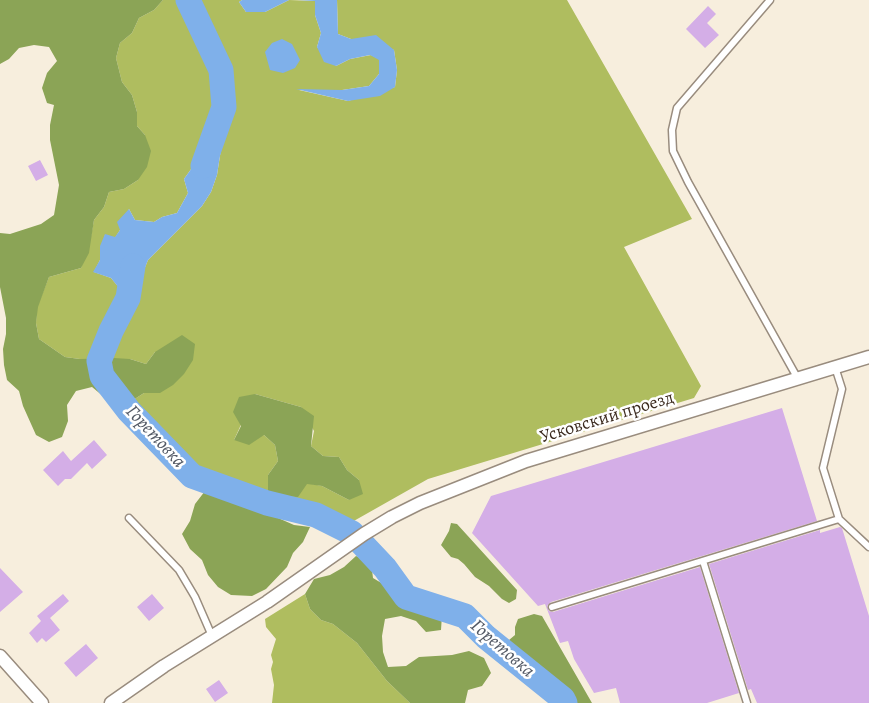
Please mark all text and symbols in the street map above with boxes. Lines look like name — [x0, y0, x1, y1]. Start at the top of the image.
street label: Усковский проезд — [537, 387, 677, 449]
water label: Горетовка — [120, 401, 190, 473]
water label: Горетовка — [465, 615, 539, 683]

